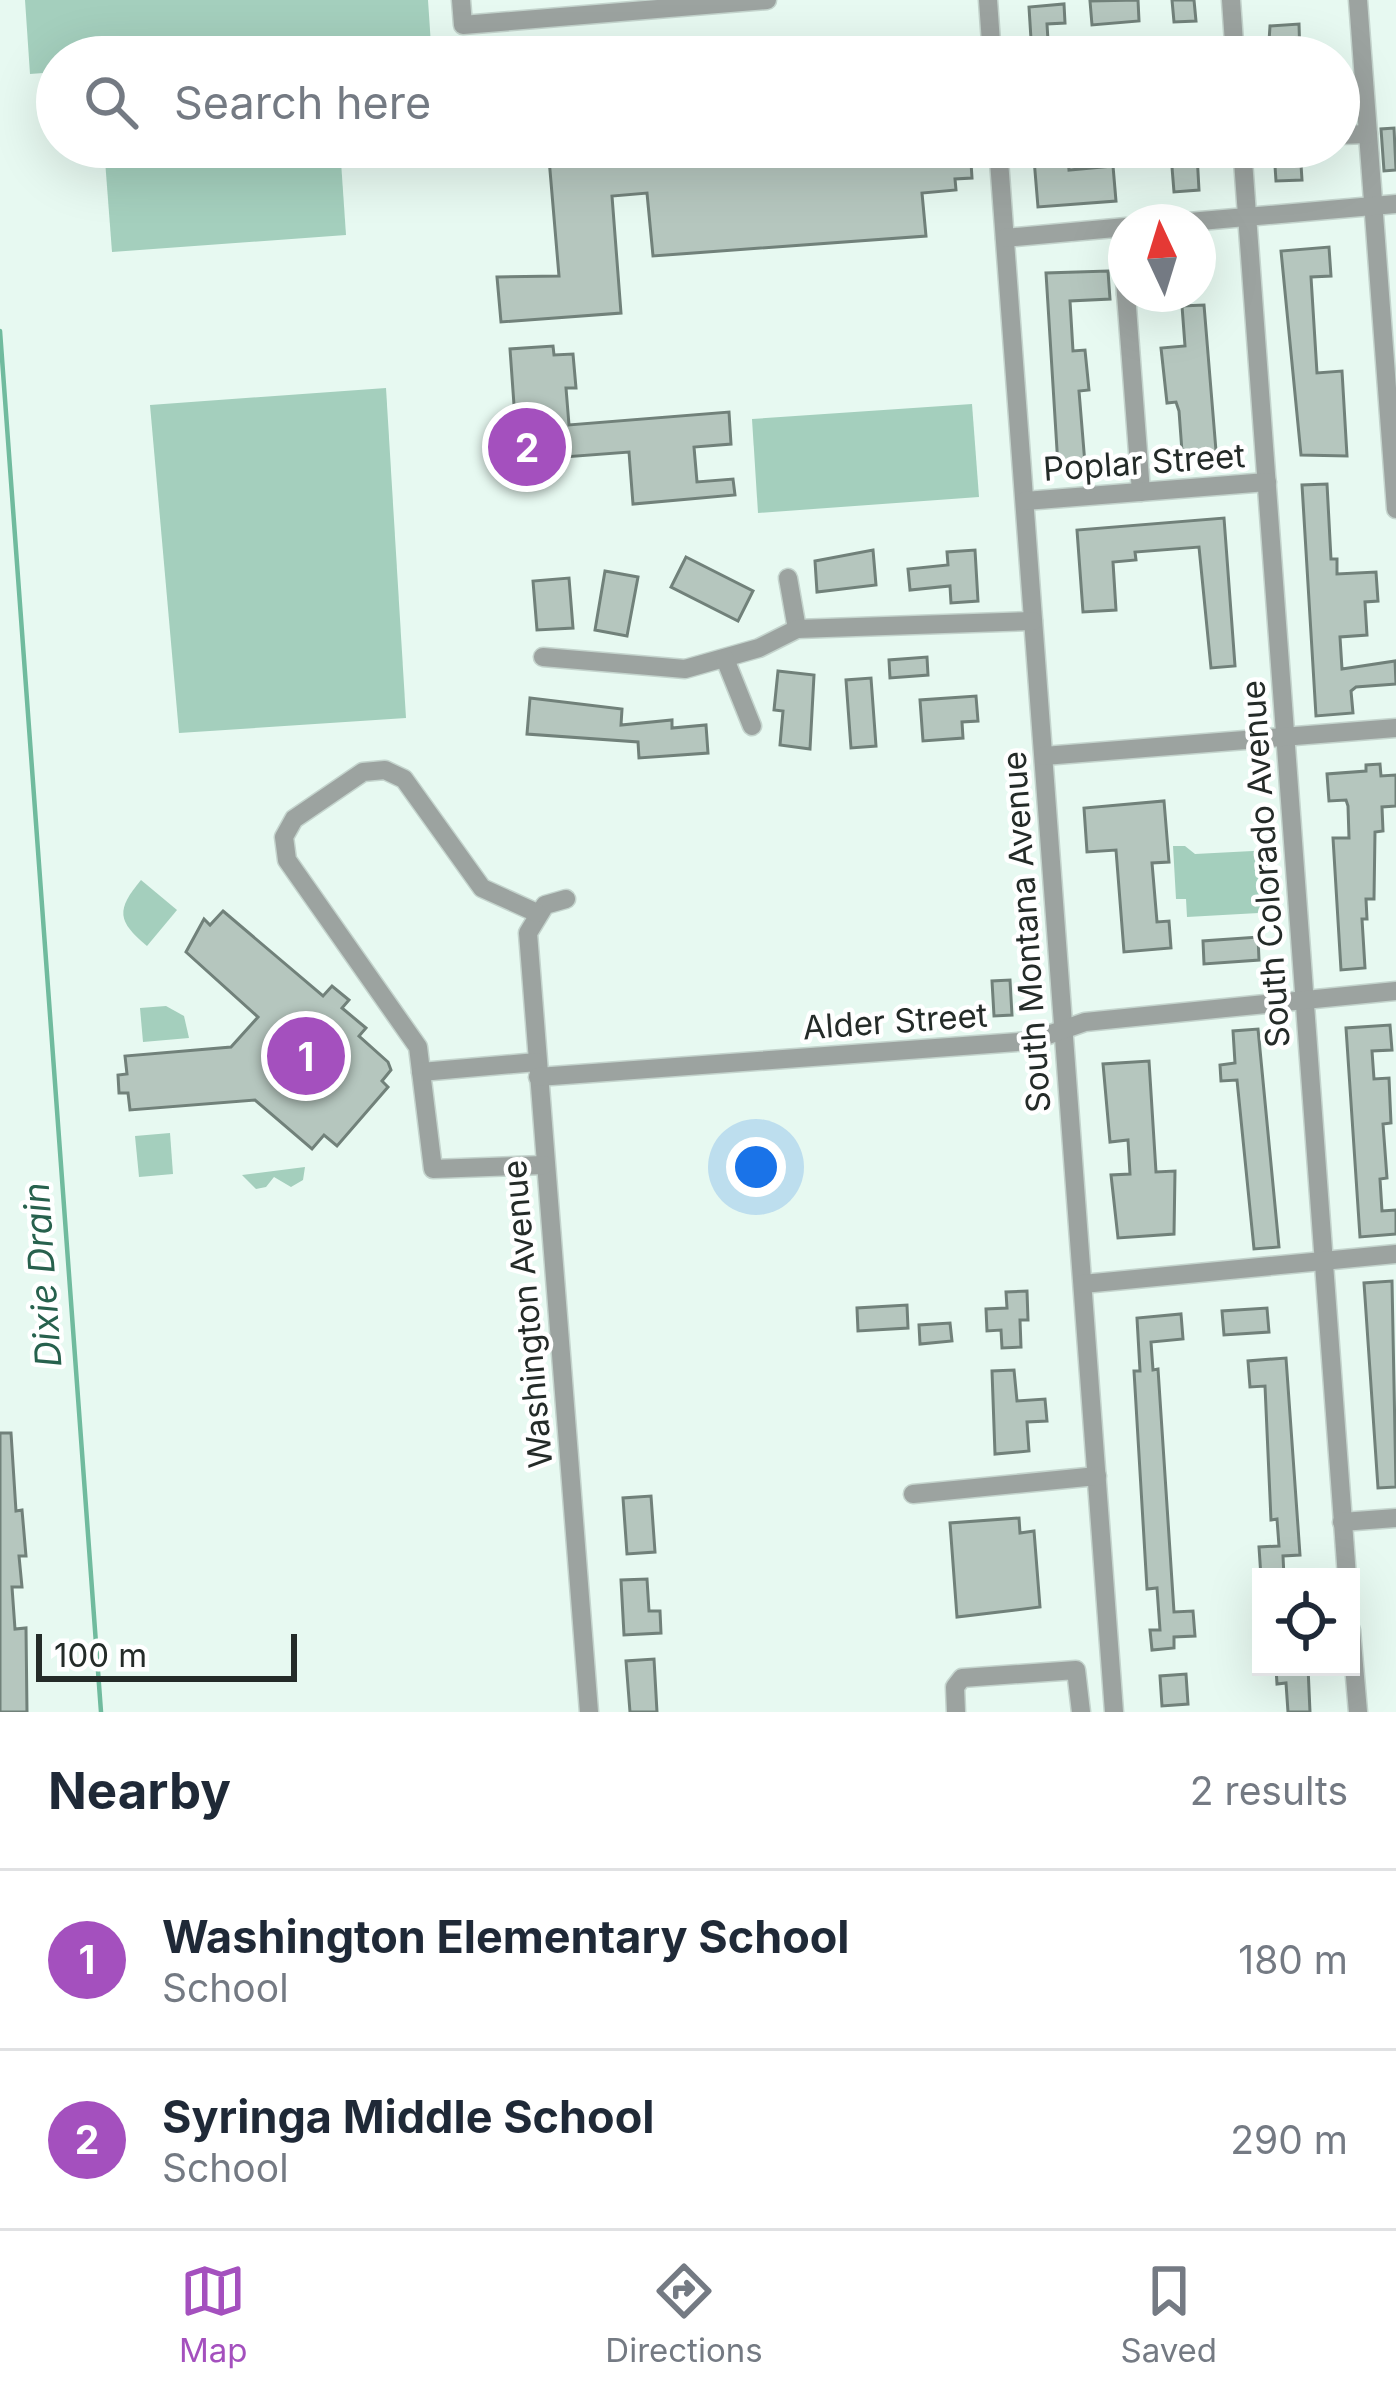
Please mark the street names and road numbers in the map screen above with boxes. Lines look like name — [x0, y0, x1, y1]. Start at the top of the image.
street label: Poplar Street — [1042, 435, 1246, 489]
street label: South Colorado Avenue — [1232, 679, 1298, 1049]
street label: South Montana Avenue — [993, 750, 1059, 1114]
street label: Alder Street — [801, 995, 989, 1047]
street label: Washington Avenue — [494, 1158, 560, 1470]

